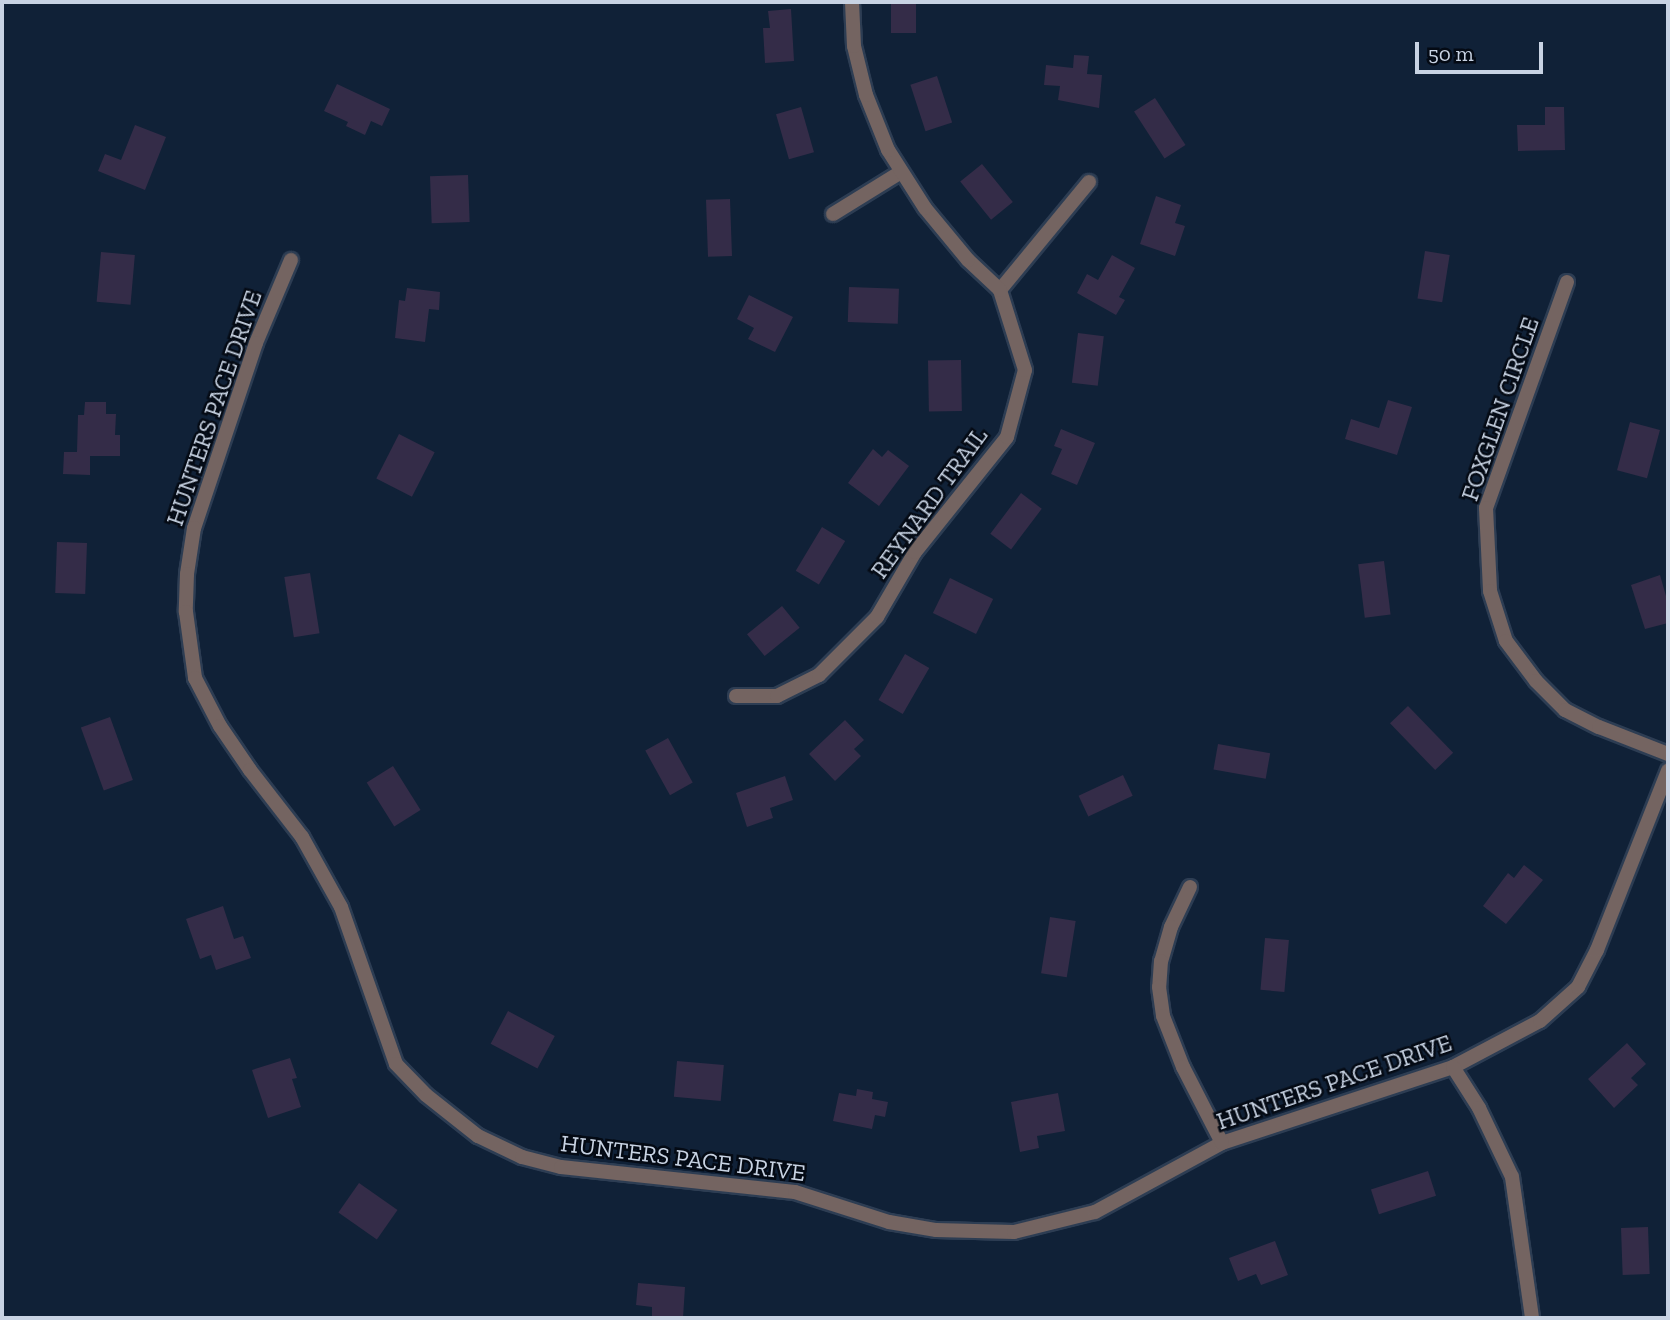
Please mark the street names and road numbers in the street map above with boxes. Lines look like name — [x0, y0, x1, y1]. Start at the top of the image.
street label: HUNTERS PACE DRIVE — [160, 287, 268, 529]
street label: FOXGLEN CIRCLE — [1455, 313, 1545, 505]
street label: REYNARD TRAIL — [865, 422, 993, 584]
street label: HUNTERS PACE DRIVE — [1213, 1028, 1455, 1136]
street label: HUNTERS PACE DRIVE — [559, 1129, 807, 1187]

